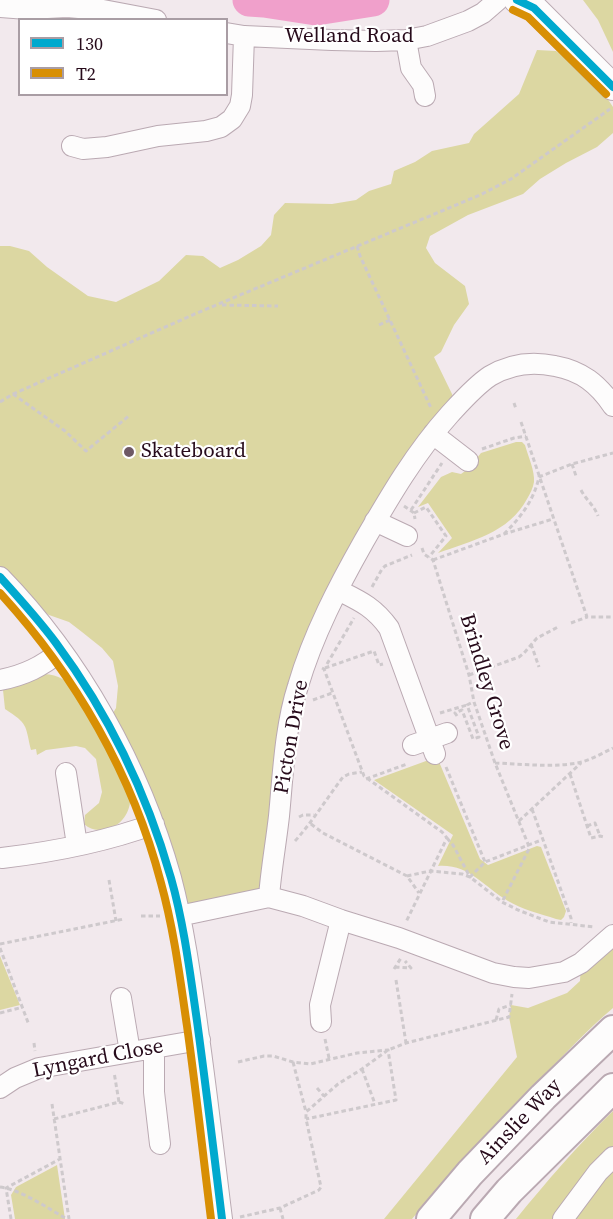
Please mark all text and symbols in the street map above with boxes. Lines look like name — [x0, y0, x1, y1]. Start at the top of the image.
legend — [18, 18, 228, 96]
street label: Welland Road — [284, 24, 414, 50]
text: 130 — [76, 31, 103, 56]
text: T2 — [76, 61, 96, 86]
place label: Skateboard — [141, 439, 246, 465]
marker: Skateboard — [122, 445, 136, 459]
street label: Brindley Grove — [453, 611, 519, 753]
street label: Picton Drive — [270, 678, 314, 796]
street label: Lyngard Close — [30, 1034, 166, 1084]
street label: Ainslie Way — [473, 1074, 567, 1170]

